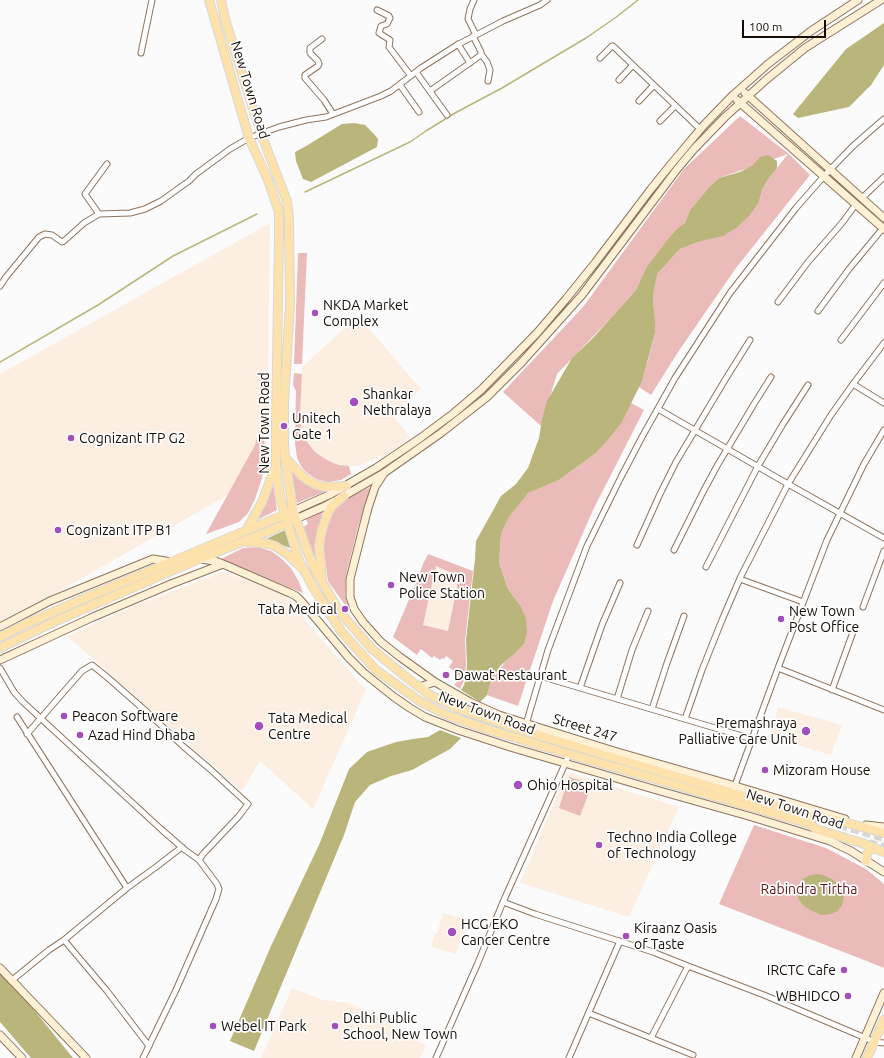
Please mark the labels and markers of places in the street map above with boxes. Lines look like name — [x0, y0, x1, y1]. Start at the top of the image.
place label: NKDA Market Complex — [323, 297, 408, 330]
marker: NKDA Market Complex — [310, 308, 320, 318]
place label: Shankar Nethralaya — [363, 386, 432, 418]
marker: Shankar Nethralaya — [348, 396, 360, 408]
place label: Unitech Gate 1 — [292, 410, 341, 442]
marker: Unitech Gate 1 — [279, 421, 289, 431]
place label: Cognizant ITP G2 — [79, 430, 186, 446]
marker: Cognizant ITP G2 — [66, 433, 76, 443]
place label: Cognizant ITP B1 — [66, 522, 172, 538]
marker: Cognizant ITP B1 — [53, 525, 63, 535]
place label: New Town Police Station — [399, 569, 485, 602]
marker: New Town Police Station — [386, 580, 396, 590]
place label: Tata Medical — [258, 601, 337, 617]
place label: New Town Post Office — [789, 603, 859, 636]
marker: Tata Medical — [340, 604, 350, 614]
marker: New Town Post Office — [776, 614, 786, 624]
place label: Dawat Restaurant — [454, 667, 567, 683]
marker: Dawat Restaurant — [441, 670, 451, 680]
place label: Peacon Software — [72, 708, 178, 724]
place label: Tata Medical Centre — [268, 710, 347, 742]
marker: Peacon Software — [59, 711, 69, 721]
place label: Premashraya Palliative Care Unit — [679, 715, 797, 748]
marker: Tata Medical Centre — [253, 720, 265, 732]
marker: Premashraya Palliative Care Unit — [800, 725, 812, 737]
place label: Azad Hind Dhaba — [88, 727, 195, 743]
marker: Azad Hind Dhaba — [75, 730, 85, 740]
place label: Mizoram House — [773, 762, 871, 778]
marker: Mizoram House — [760, 765, 770, 775]
place label: Ohio Hospital — [527, 777, 613, 793]
marker: Ohio Hospital — [512, 779, 524, 791]
place label: Techno India College of Technology — [607, 829, 737, 862]
marker: Techno India College of Technology — [594, 840, 604, 850]
place label: HCG EKO Cancer Centre — [461, 916, 550, 948]
place label: Kiraanz Oasis of Taste — [634, 920, 717, 952]
marker: HCG EKO Cancer Centre — [446, 926, 458, 938]
marker: Kiraanz Oasis of Taste — [621, 931, 631, 941]
place label: IRCTC Cafe — [767, 962, 836, 978]
marker: IRCTC Cafe — [839, 965, 849, 975]
place label: WBHIDCO — [776, 988, 840, 1004]
marker: WBHIDCO — [843, 991, 853, 1001]
place label: Delhi Public School, New Town — [343, 1010, 458, 1042]
place label: Webel IT Park — [221, 1018, 307, 1034]
marker: Webel IT Park — [208, 1021, 218, 1031]
marker: Delhi Public School, New Town — [330, 1021, 340, 1031]

